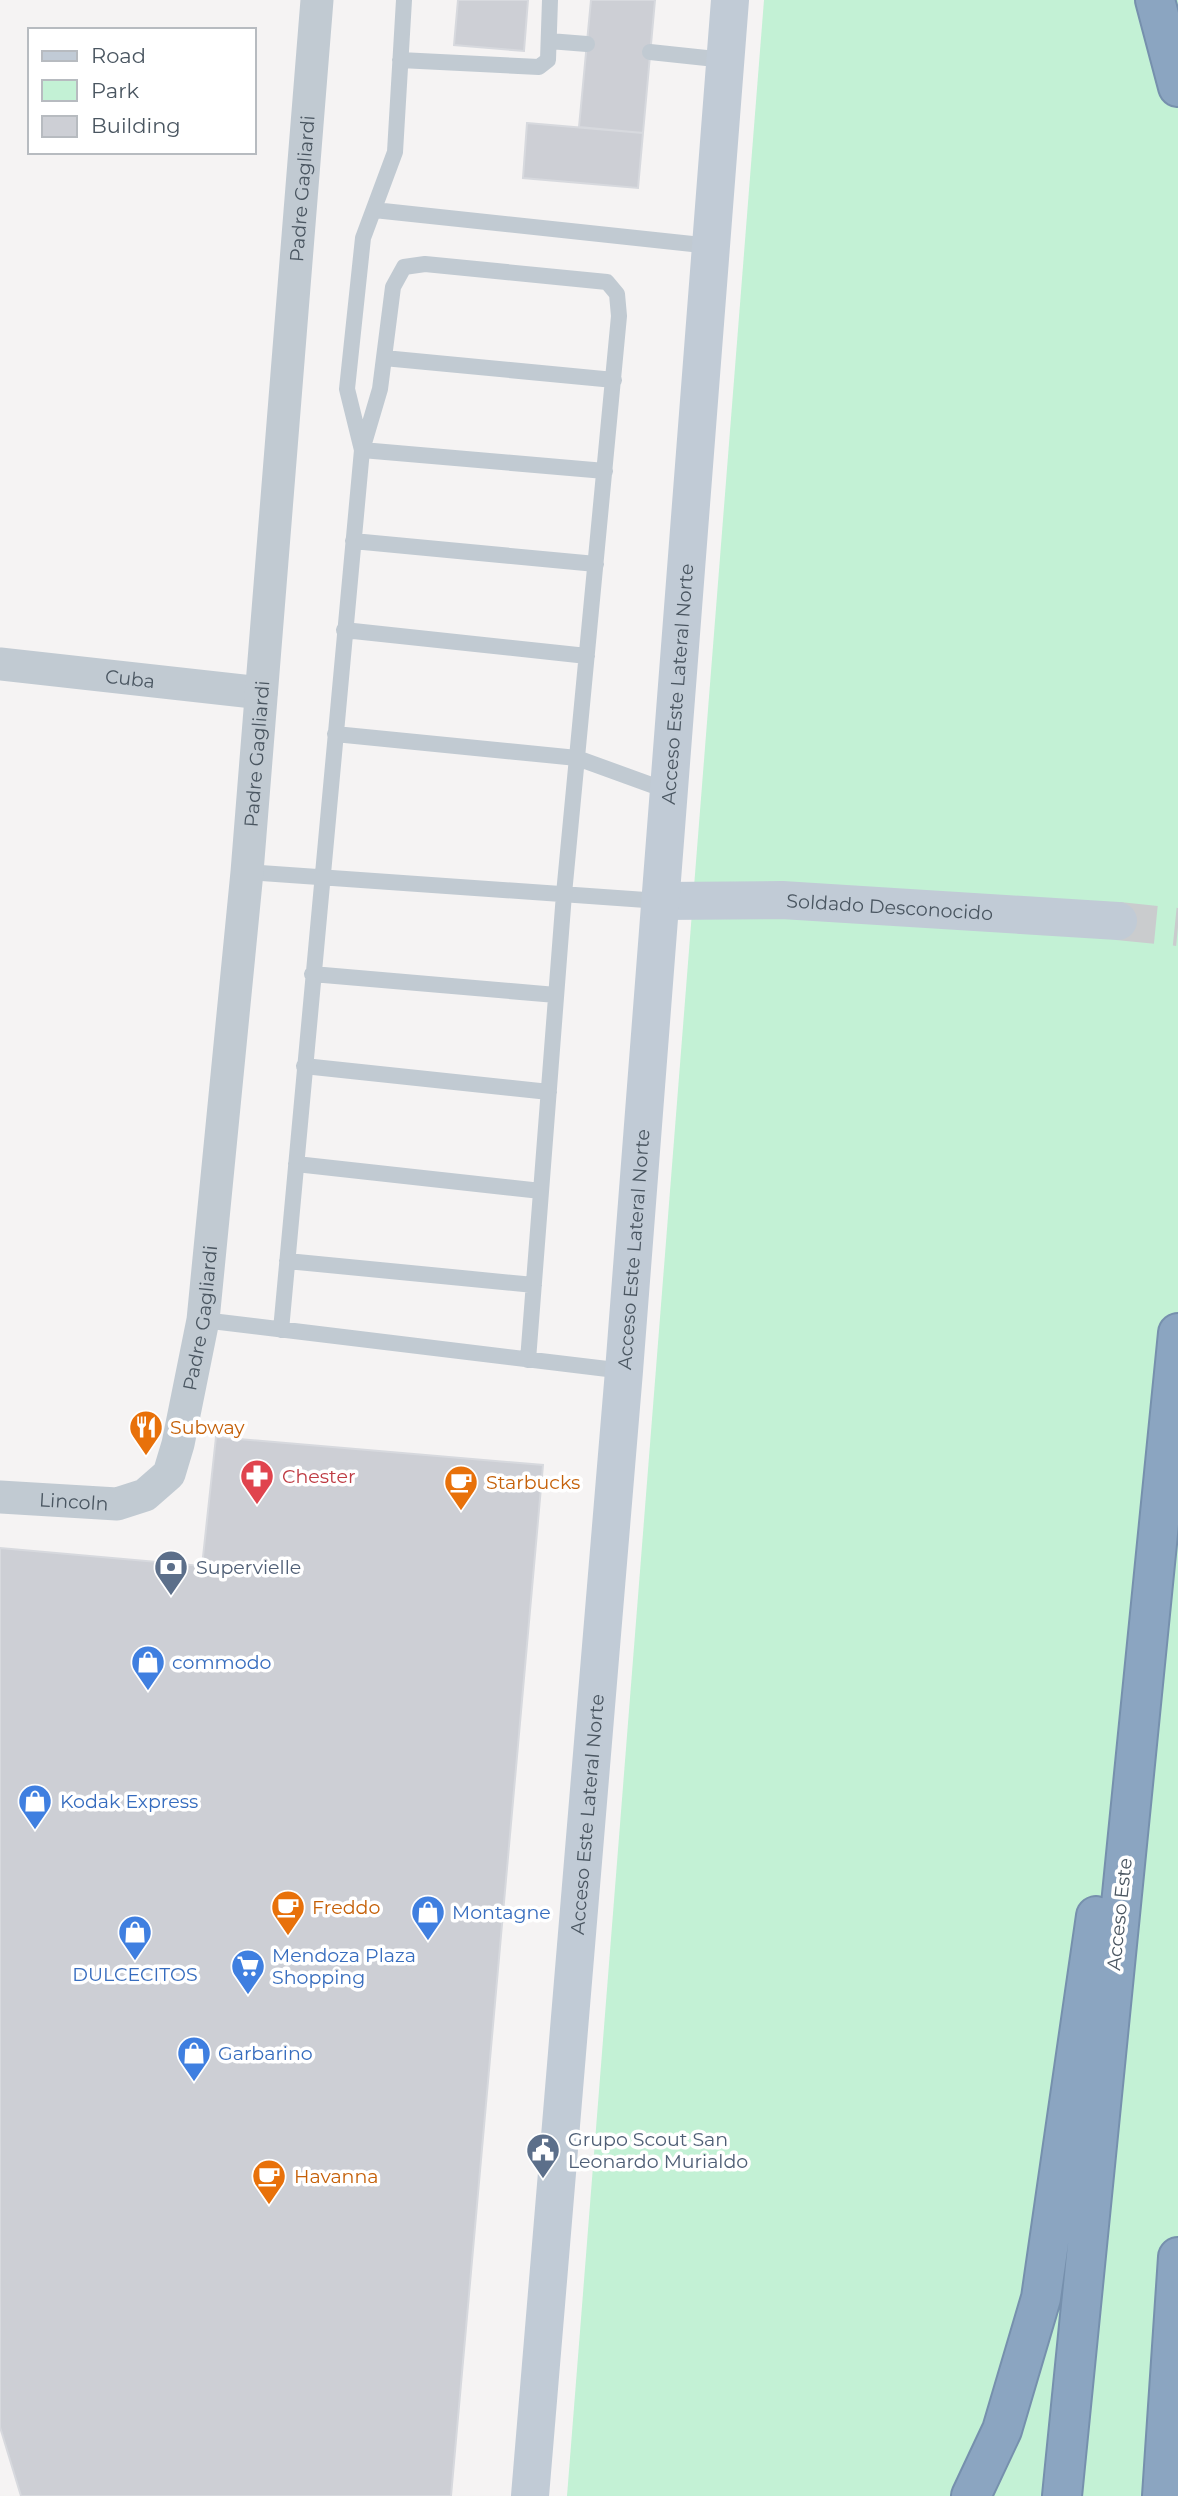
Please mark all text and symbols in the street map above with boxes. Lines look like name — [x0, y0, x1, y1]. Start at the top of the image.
legend — [28, 28, 256, 154]
text: Road — [91, 43, 146, 68]
text: Park — [91, 78, 139, 103]
text: Building — [91, 113, 181, 138]
street label: Padre Gagliardi — [285, 114, 320, 263]
street label: Acceso Este Lateral Norte — [657, 563, 698, 805]
street label: Cuba — [104, 665, 156, 693]
street label: Padre Gagliardi — [240, 680, 274, 828]
street label: Soldado Desconocido — [786, 889, 994, 925]
street label: Acceso Este Lateral Norte — [613, 1128, 655, 1371]
street label: Padre Gagliardi — [178, 1244, 222, 1393]
restaurant icon: Subway — [127, 1408, 165, 1457]
place label: Subway — [170, 1416, 245, 1439]
pharmacy icon: Chester — [238, 1457, 276, 1506]
cafe icon: Starbucks — [442, 1463, 480, 1512]
place label: Chester — [282, 1465, 356, 1488]
place label: Starbucks — [486, 1471, 580, 1494]
street label: Lincoln — [38, 1488, 109, 1515]
bank icon: Supervielle — [152, 1548, 190, 1597]
place label: Supervielle — [196, 1556, 301, 1579]
shop icon: commodo — [129, 1643, 167, 1692]
place label: commodo — [172, 1651, 272, 1674]
street label: Acceso Este Lateral Norte — [566, 1693, 609, 1936]
shop icon: Kodak Express — [16, 1782, 54, 1831]
place label: Kodak Express — [60, 1790, 198, 1813]
street label: Acceso Este — [1102, 1857, 1137, 1971]
cafe icon: Freddo — [269, 1888, 307, 1937]
shop icon: Montagne — [409, 1893, 447, 1942]
place label: Freddo — [312, 1896, 380, 1919]
place label: Montagne — [452, 1901, 551, 1924]
shop icon: DULCECITOS — [116, 1913, 154, 1962]
place label: Mendoza Plaza Shopping — [272, 1944, 416, 1989]
supermarket icon: Mendoza Plaza Shopping — [229, 1947, 267, 1996]
place label: DULCECITOS — [72, 1963, 198, 1986]
shop icon: Garbarino — [175, 2034, 213, 2083]
place label: Garbarino — [218, 2042, 313, 2065]
place label: Grupo Scout San Leonardo Murialdo — [568, 2128, 748, 2173]
public building icon: Grupo Scout San Leonardo Murialdo — [524, 2131, 562, 2180]
cafe icon: Havanna — [250, 2157, 288, 2206]
place label: Havanna — [294, 2165, 379, 2188]

